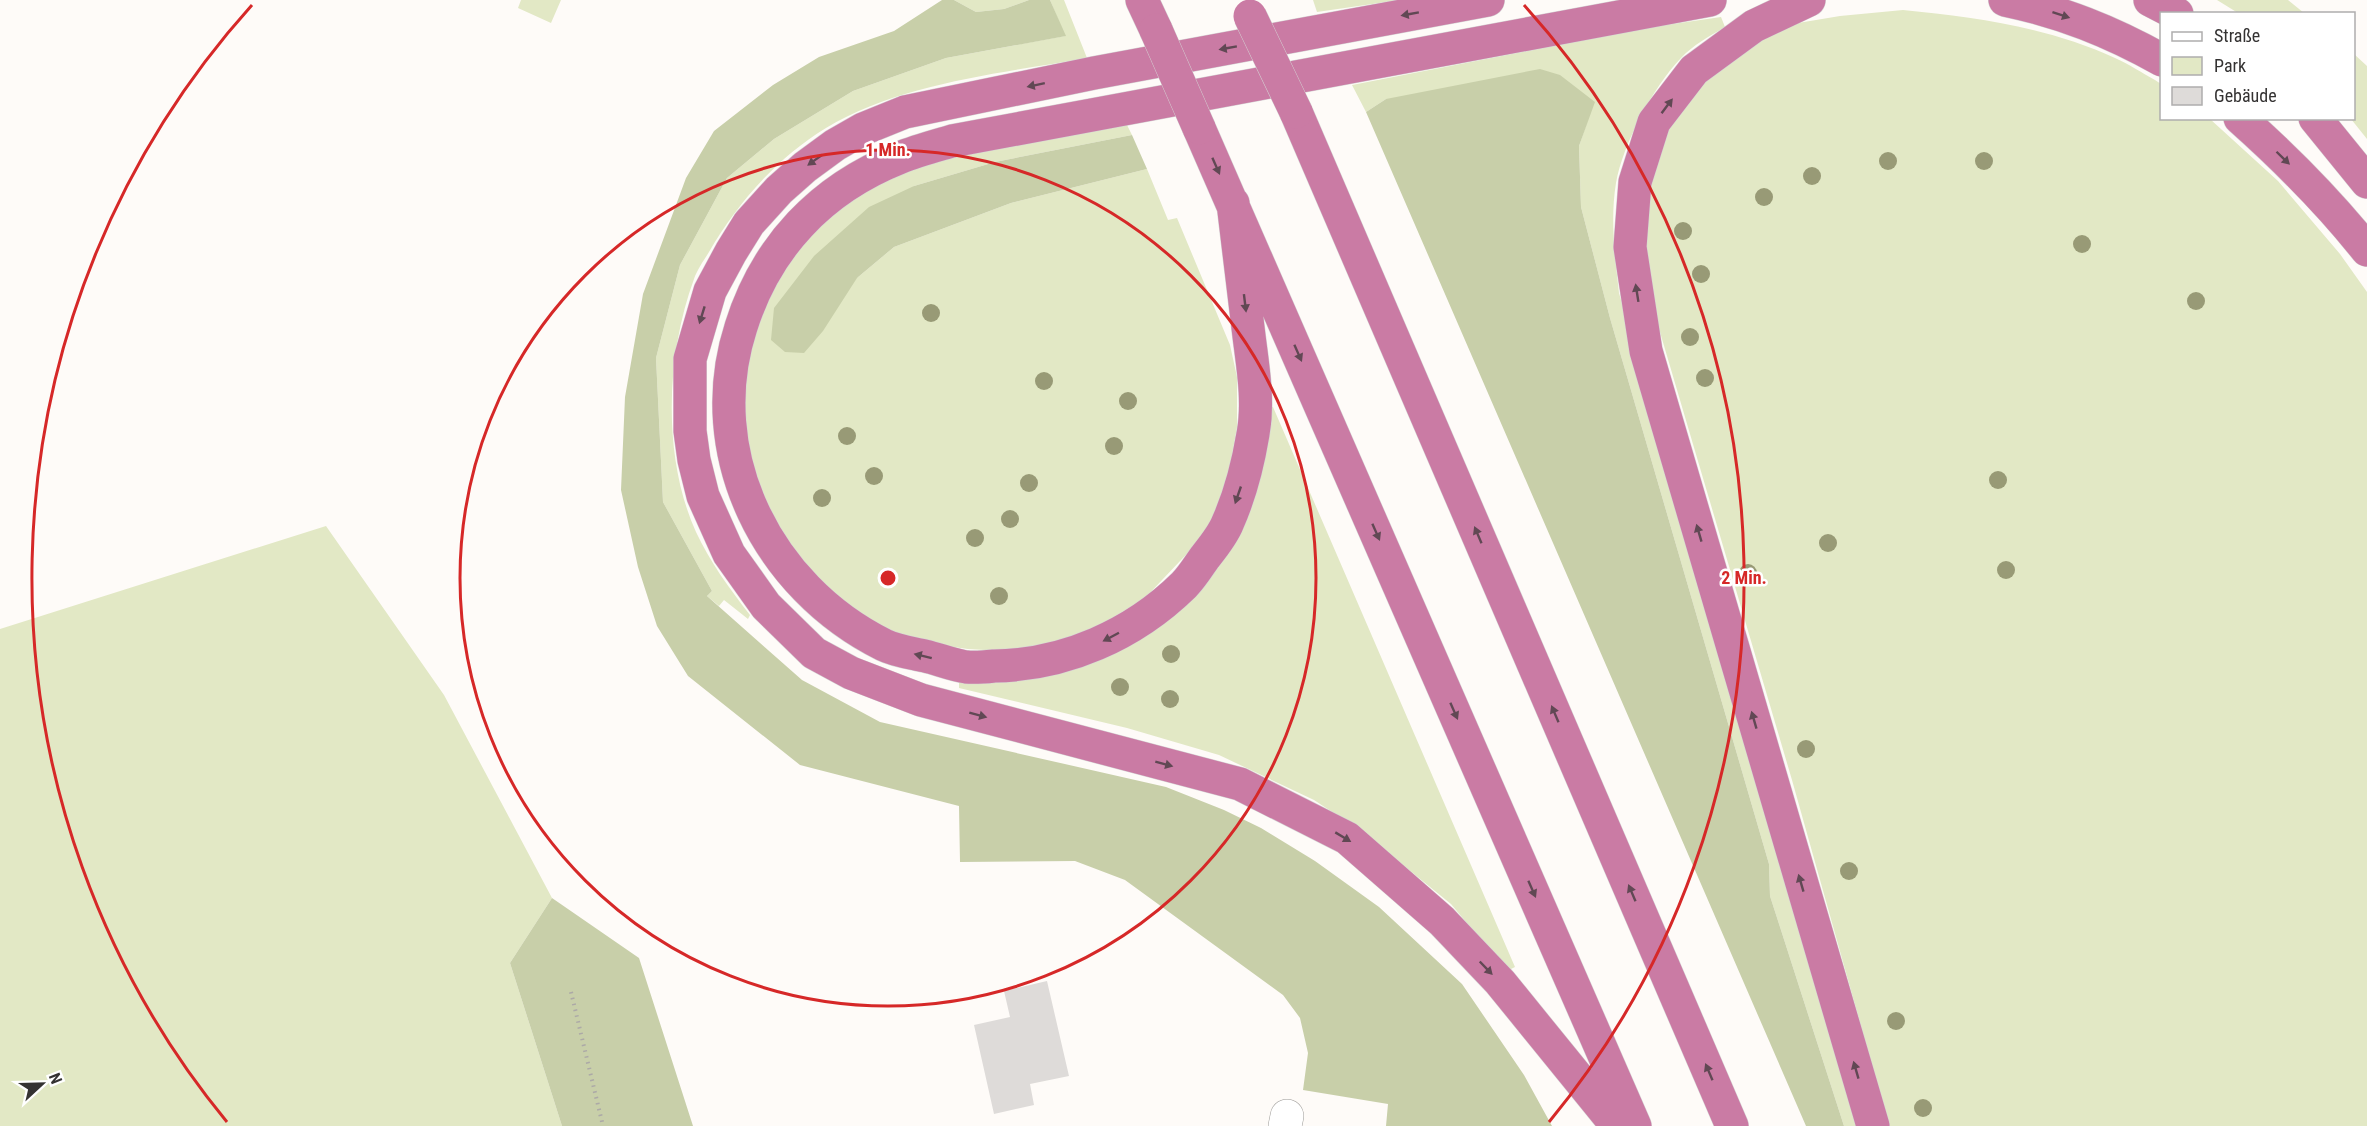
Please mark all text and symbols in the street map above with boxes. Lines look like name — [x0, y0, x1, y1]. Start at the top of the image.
one-way arrow — [1400, 10, 1419, 19]
one-way arrow — [2052, 11, 2070, 20]
legend — [2160, 12, 2355, 120]
text: Straße — [2214, 25, 2260, 46]
one-way arrow — [1218, 44, 1237, 53]
text: Park — [2214, 55, 2246, 76]
one-way arrow — [1027, 81, 1046, 90]
text: Gebäude — [2214, 85, 2277, 106]
one-way arrow — [1661, 98, 1673, 114]
text: 1 Min. — [865, 139, 911, 160]
one-way arrow — [2276, 150, 2290, 164]
one-way arrow — [807, 154, 823, 166]
one-way arrow — [1211, 157, 1221, 175]
one-way arrow — [1633, 283, 1642, 302]
one-way arrow — [1240, 293, 1250, 312]
one-way arrow — [697, 306, 706, 324]
one-way arrow — [1294, 344, 1304, 362]
one-way arrow — [1232, 486, 1242, 504]
one-way arrow — [1372, 523, 1381, 540]
one-way arrow — [1694, 524, 1704, 542]
one-way arrow — [1473, 526, 1482, 543]
text: 2 Min. — [1721, 567, 1767, 588]
centre of rings — [878, 568, 898, 588]
one-way arrow — [1103, 632, 1120, 642]
one-way arrow — [914, 650, 932, 660]
one-way arrow — [1449, 702, 1459, 720]
one-way arrow — [1550, 705, 1559, 723]
one-way arrow — [968, 710, 987, 720]
one-way arrow — [1749, 711, 1758, 729]
one-way arrow — [1154, 759, 1173, 769]
one-way arrow — [1335, 831, 1351, 842]
one-way arrow — [1796, 874, 1806, 892]
one-way arrow — [1527, 881, 1537, 899]
one-way arrow — [1627, 884, 1636, 902]
one-way arrow — [1479, 961, 1493, 975]
north arrow — [12, 1054, 72, 1114]
one-way arrow — [1851, 1061, 1860, 1079]
one-way arrow — [1704, 1063, 1714, 1081]
text: N — [45, 1070, 66, 1087]

